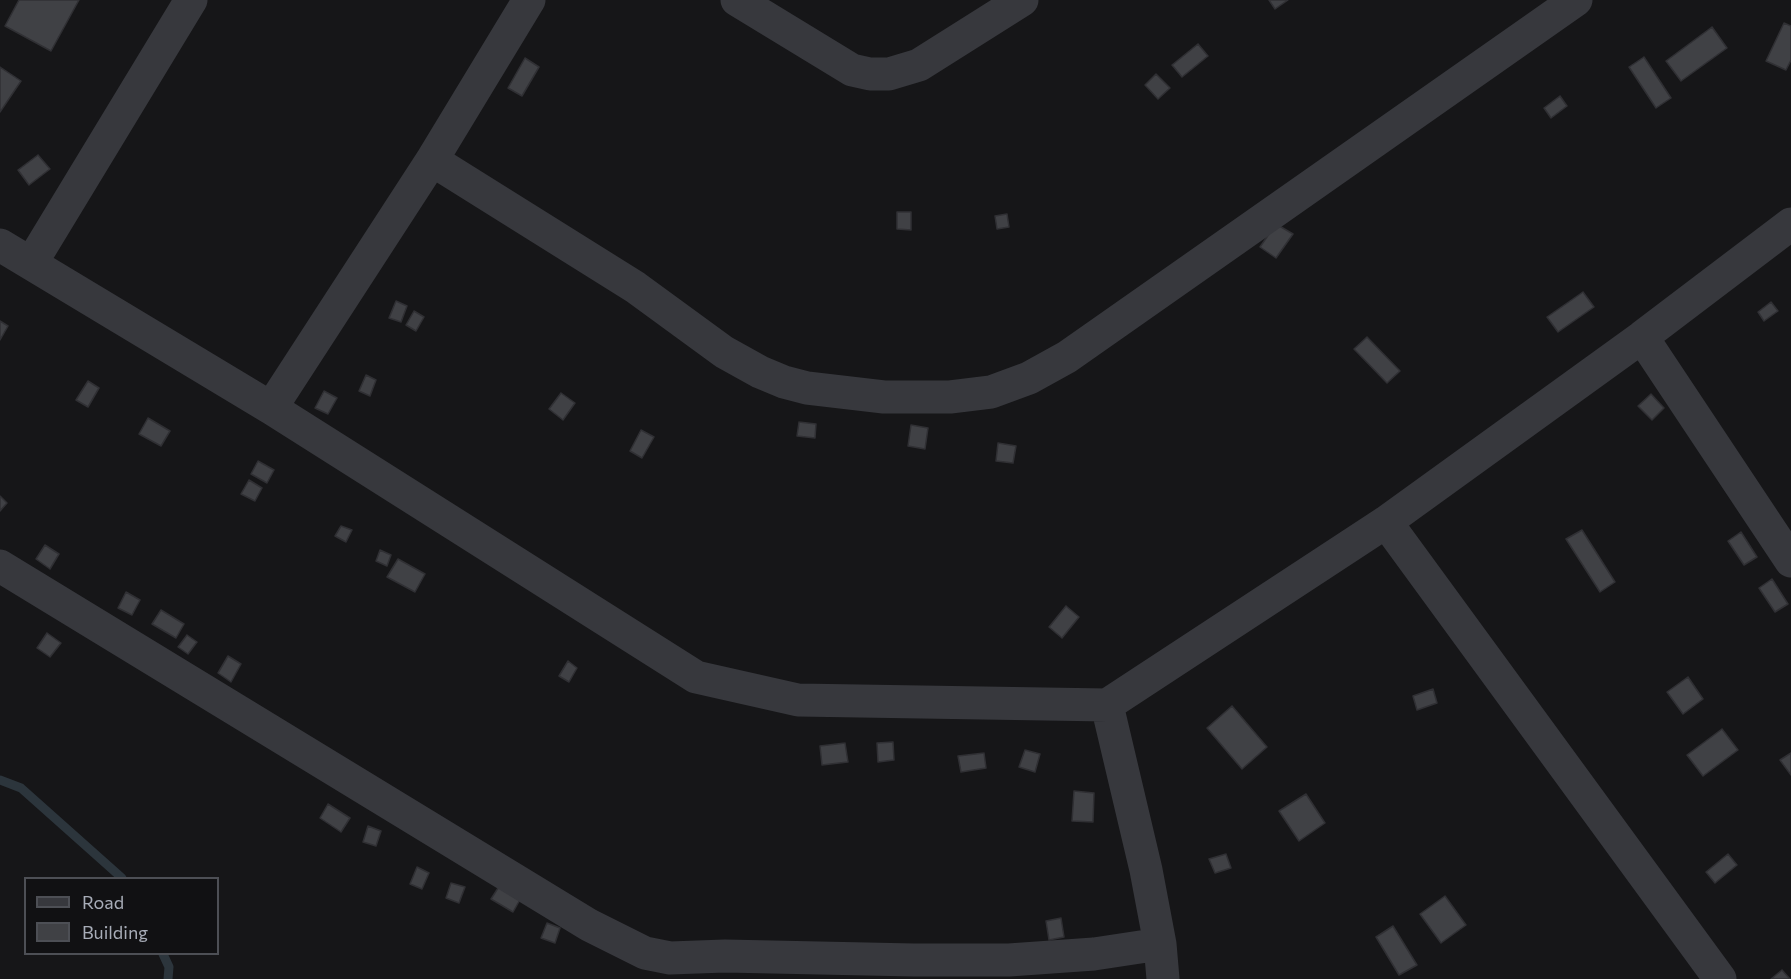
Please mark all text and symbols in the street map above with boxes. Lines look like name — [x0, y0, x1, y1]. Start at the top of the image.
legend — [24, 877, 219, 955]
text: Road — [82, 891, 124, 913]
text: Building — [82, 921, 148, 943]

